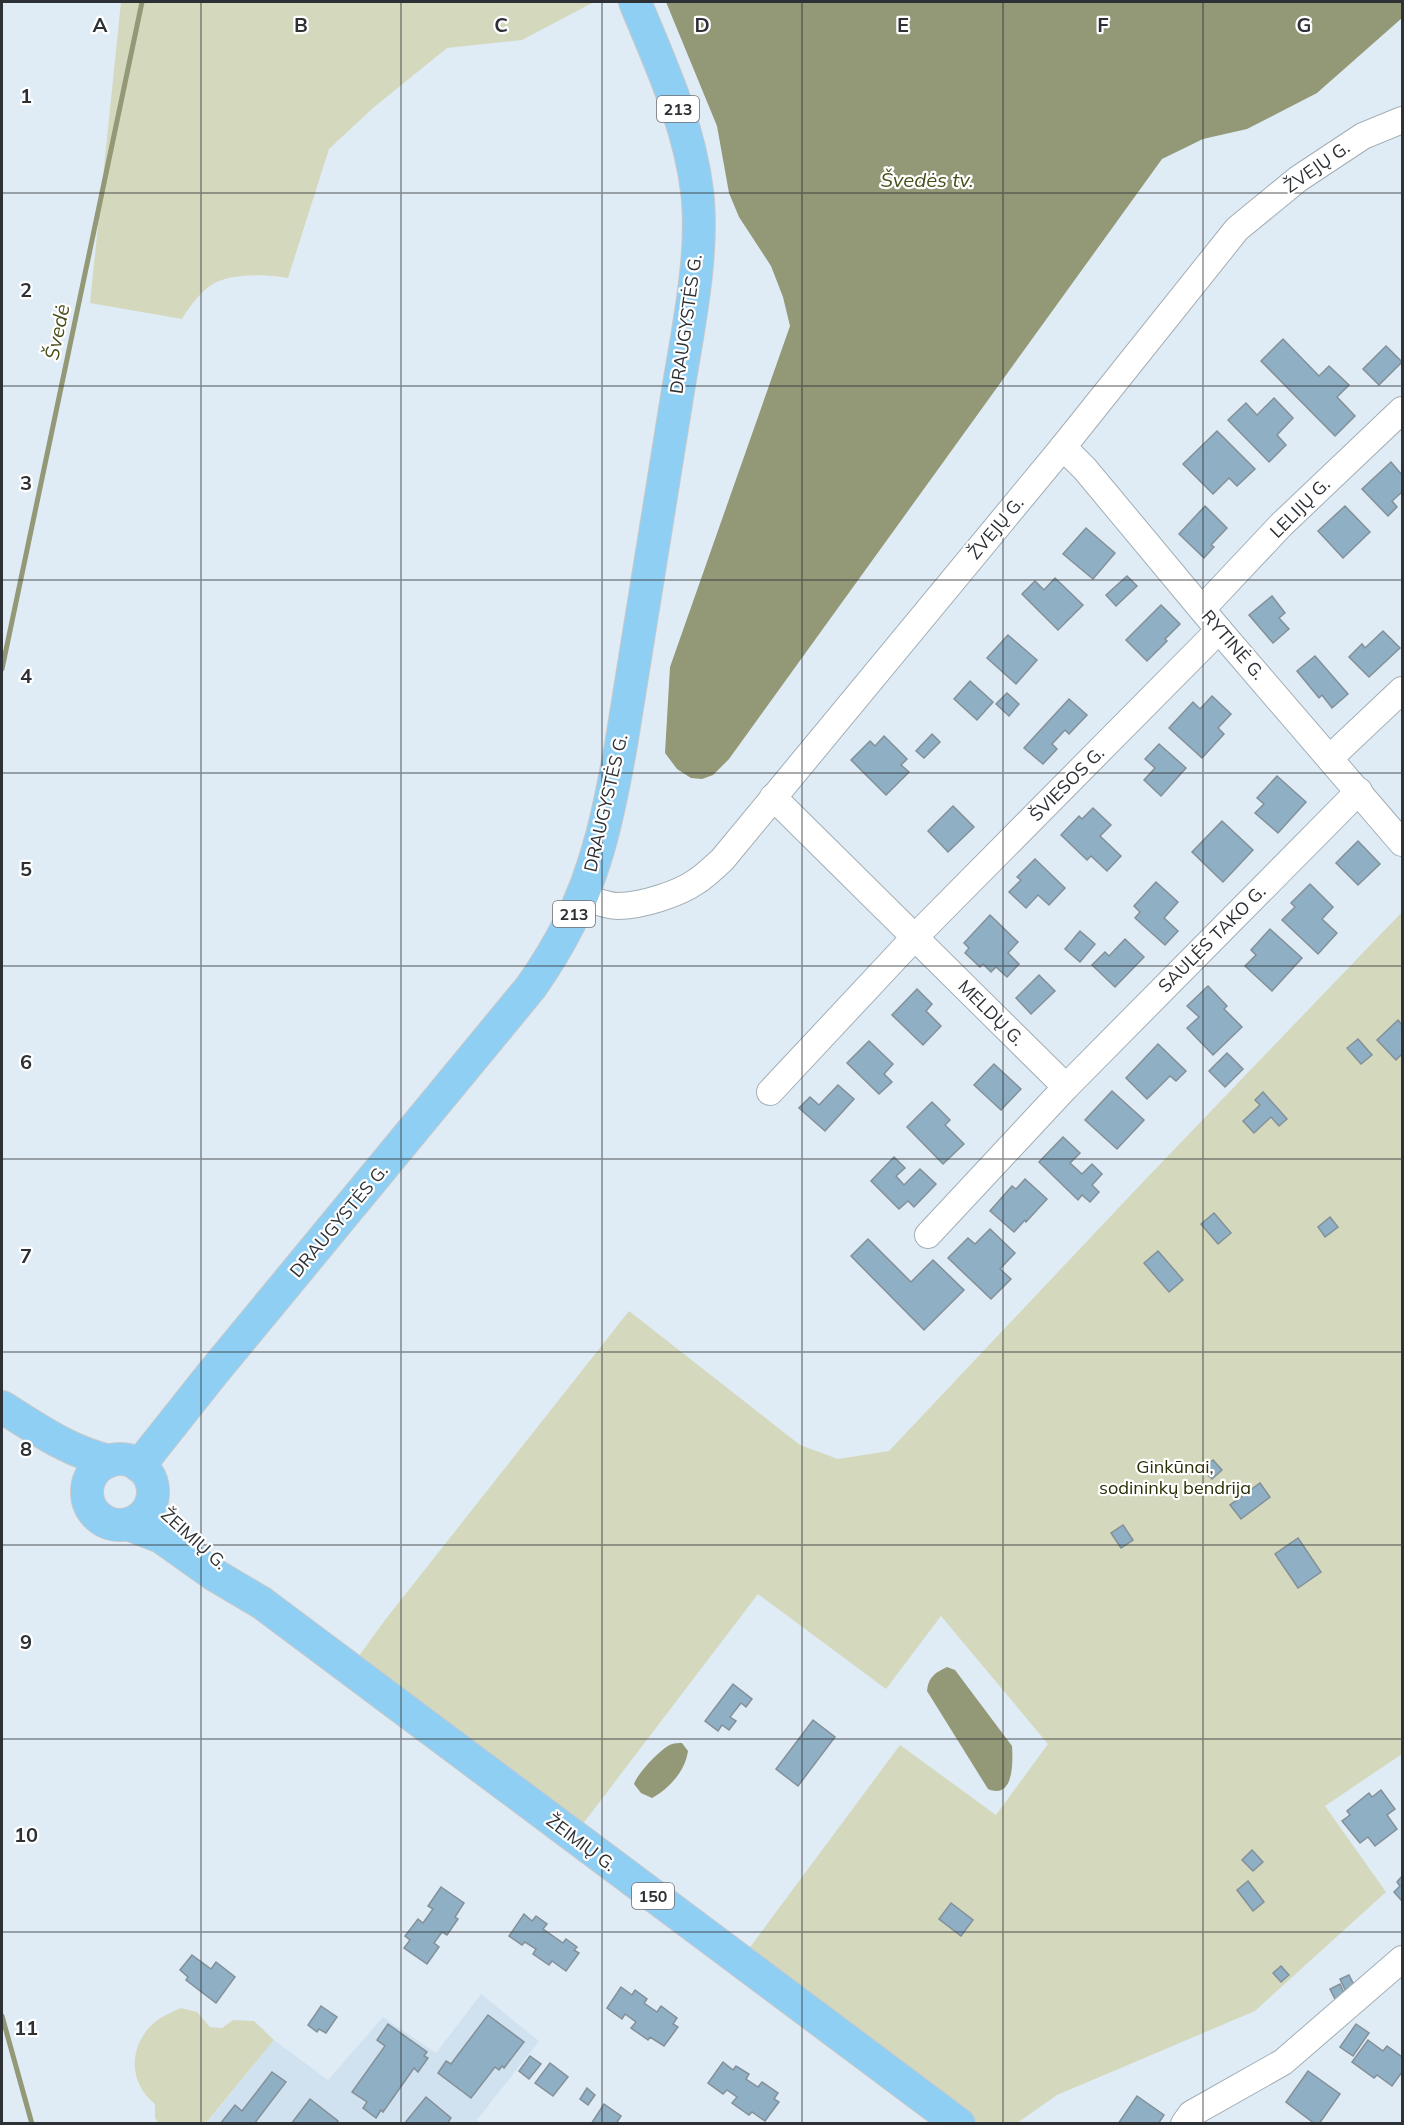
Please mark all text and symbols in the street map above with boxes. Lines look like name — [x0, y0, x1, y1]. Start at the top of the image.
text: A — [93, 12, 108, 37]
text: B — [294, 12, 308, 37]
text: C — [494, 12, 508, 37]
text: D — [694, 12, 710, 37]
text: E — [897, 12, 909, 37]
text: F — [1097, 12, 1109, 37]
text: G — [1297, 12, 1311, 37]
text: 1 — [20, 83, 32, 108]
road number: 213 — [657, 96, 699, 122]
street label: ŽVEJŲ G. — [1279, 136, 1354, 197]
water label: Švedės tv. — [880, 167, 974, 192]
street label: DRAUGYSTĖS G. — [664, 253, 707, 395]
text: 2 — [20, 277, 32, 302]
water label: Švedė — [38, 302, 75, 362]
text: 3 — [20, 470, 32, 495]
street label: LELIJŲ G. — [1265, 473, 1335, 543]
street label: ŽVEJŲ G. — [963, 492, 1028, 564]
street label: RYTINĖ G. — [1197, 605, 1270, 684]
text: 4 — [20, 663, 32, 688]
street label: DRAUGYSTĖS G. — [578, 732, 633, 874]
street label: ŠVIESOS G. — [1024, 741, 1109, 826]
text: 5 — [20, 856, 32, 881]
street label: SAULĖS TAKO G. — [1153, 880, 1270, 997]
road number: 213 — [553, 901, 595, 927]
street label: MELDŲ G. — [953, 975, 1029, 1051]
text: 6 — [20, 1049, 32, 1074]
street label: DRAUGYSTĖS G. — [285, 1159, 393, 1282]
text: 7 — [20, 1243, 32, 1268]
text: 8 — [20, 1436, 32, 1461]
park label: Ginkūnai, sodininkų bendrija — [1099, 1455, 1251, 1499]
street label: ŽEIMIŲ G. — [156, 1503, 232, 1574]
text: 9 — [20, 1629, 32, 1654]
street label: ŽEIMIŲ G. — [542, 1809, 621, 1876]
text: 10 — [14, 1822, 38, 1847]
road number: 150 — [632, 1883, 674, 1909]
text: 11 — [14, 2015, 38, 2040]

